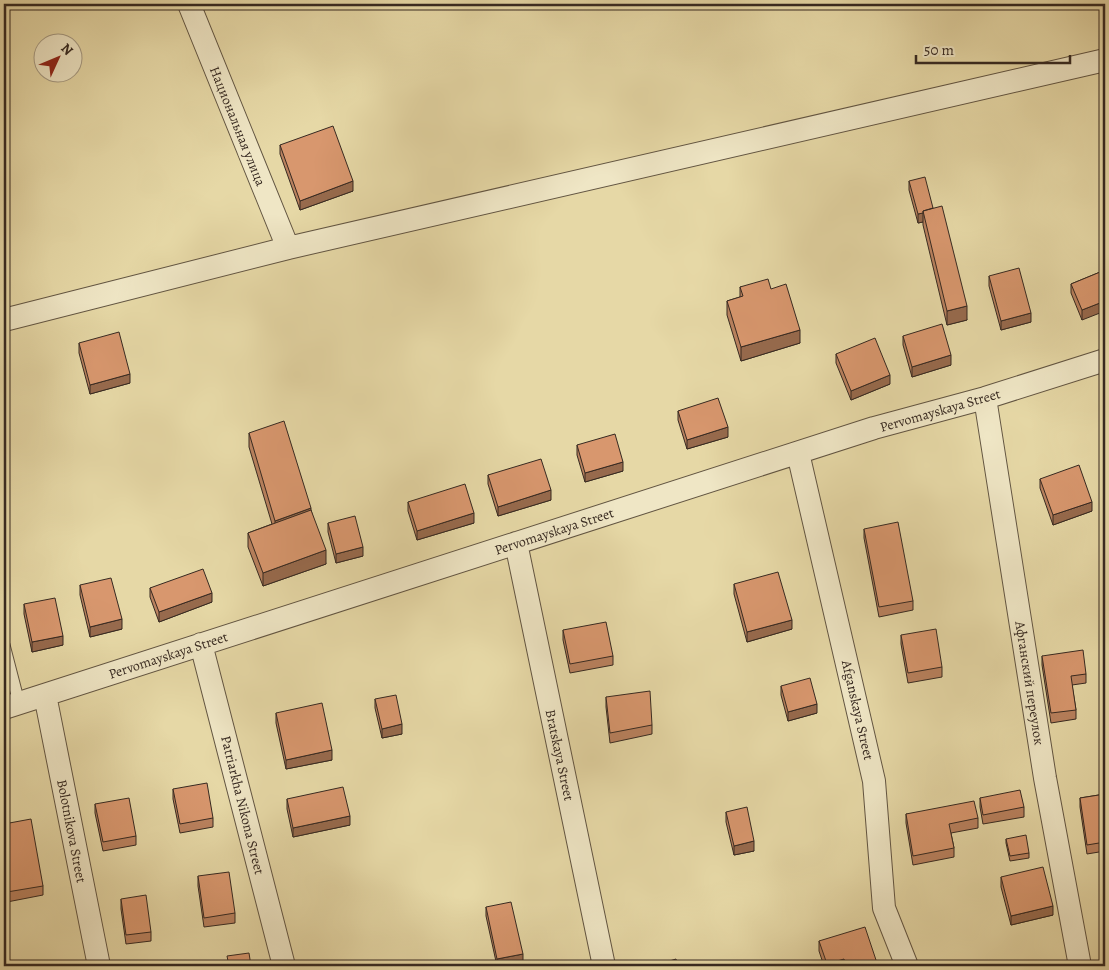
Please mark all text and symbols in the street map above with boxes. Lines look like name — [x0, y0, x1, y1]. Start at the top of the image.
north arrow — [32, 32, 82, 82]
scale bar — [916, 32, 1070, 64]
text: N — [57, 39, 77, 60]
text: 50 m — [924, 40, 954, 60]
street label: Национальная улица — [205, 64, 270, 189]
street label: Pervomayskaya Street — [878, 384, 1003, 437]
street label: Pervomayskaya Street — [492, 503, 617, 560]
street label: Афганский переулок — [1010, 619, 1049, 746]
street label: Pervomayskaya Street — [106, 627, 231, 684]
street label: Afganskaya Street — [837, 657, 878, 762]
street label: Bratskaya Street — [541, 708, 579, 803]
street label: Patriarkha Nikona Street — [216, 734, 269, 877]
street label: Bolotnikova Street — [52, 778, 91, 885]

